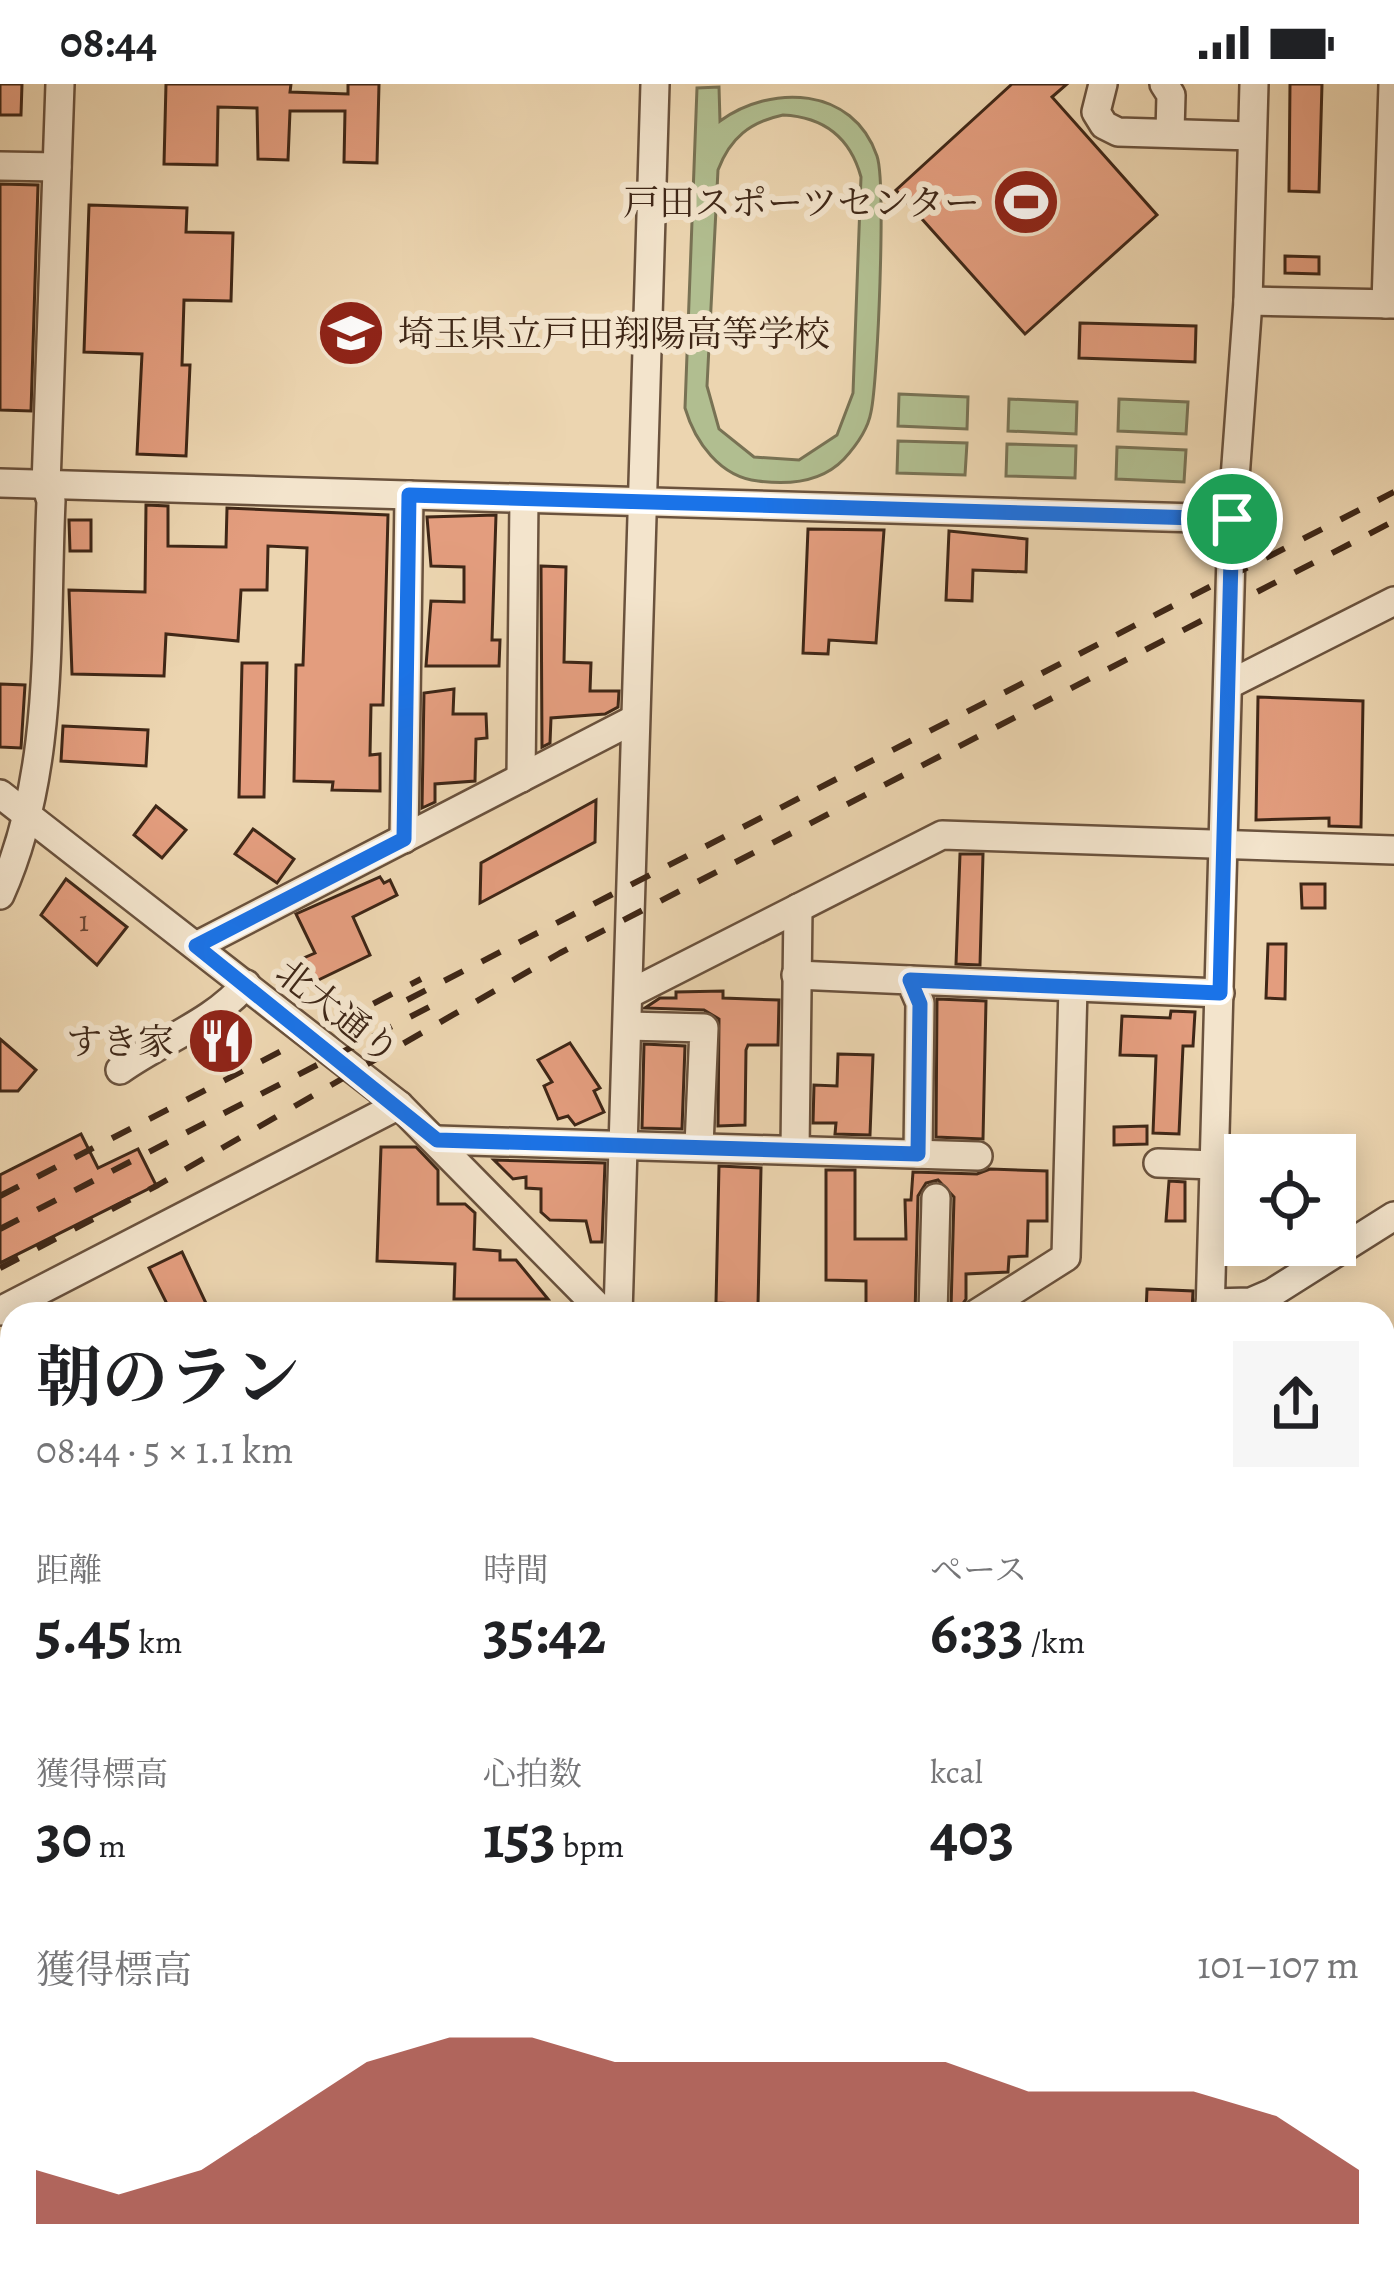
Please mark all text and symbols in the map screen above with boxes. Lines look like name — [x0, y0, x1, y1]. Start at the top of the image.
text: 08:44 — [60, 11, 157, 73]
sports icon: 戸田スポーツセンター — [991, 167, 1061, 237]
place label: 戸田スポーツセンター — [623, 178, 980, 227]
school or university icon: 埼玉県立戸田翔陽高等学校 — [316, 298, 386, 368]
place label: 埼玉県立戸田翔陽高等学校 — [398, 309, 830, 358]
pin — [1181, 468, 1283, 570]
icon: arrive — [1199, 486, 1265, 552]
house number: 1 — [79, 901, 89, 941]
street label: 北大通り — [266, 948, 410, 1075]
restaurant icon: すき家 — [186, 1006, 256, 1076]
place label: すき家 — [66, 1017, 174, 1066]
map controls — [1224, 1134, 1356, 1266]
button: locate — [1224, 1134, 1356, 1266]
text: 朝のラン — [36, 1333, 300, 1423]
button: share — [1233, 1341, 1359, 1467]
text: 08:44 · 5 × 1.1 km — [36, 1423, 294, 1476]
text: 距離 — [36, 1547, 102, 1592]
text: 時間 — [483, 1547, 549, 1592]
text: ペース — [930, 1547, 1027, 1592]
text: 5.45 — [36, 1592, 132, 1674]
text: 35:42 — [483, 1592, 606, 1674]
text: 6:33 — [930, 1592, 1024, 1674]
text: km — [132, 1619, 182, 1664]
text: /km — [1024, 1619, 1085, 1664]
text: kcal — [930, 1749, 983, 1794]
text: 獲得標高 — [36, 1751, 168, 1796]
text: 心拍数 — [483, 1751, 582, 1796]
text: 403 — [930, 1794, 1014, 1876]
text: 30 — [36, 1796, 92, 1878]
text: 153 — [483, 1796, 556, 1878]
text: m — [92, 1823, 126, 1868]
text: bpm — [556, 1823, 624, 1868]
text: 101–107 m — [1197, 1938, 1359, 1991]
text: 獲得標高 — [36, 1943, 192, 1996]

